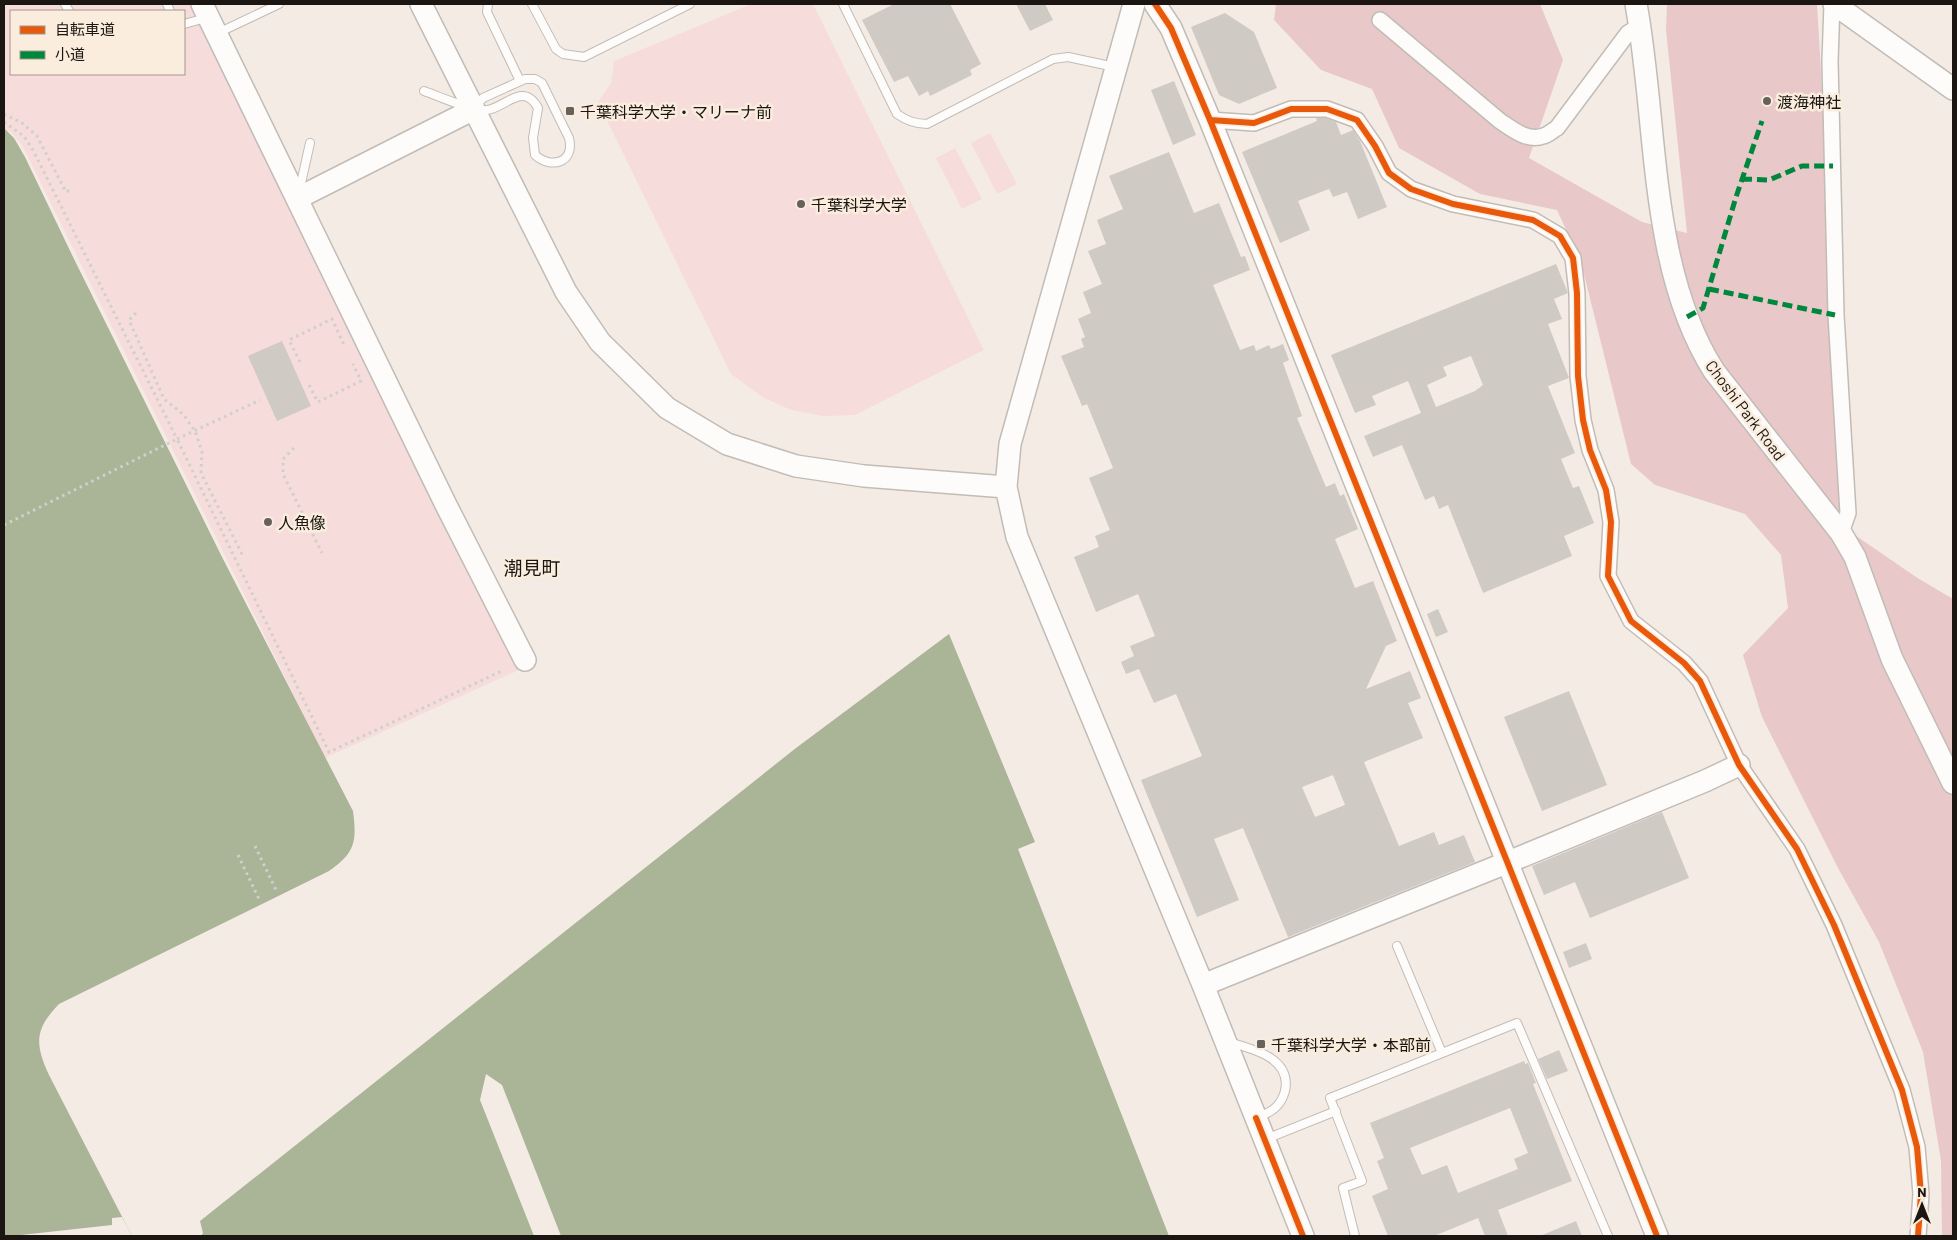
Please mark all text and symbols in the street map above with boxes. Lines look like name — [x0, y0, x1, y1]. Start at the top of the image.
legend — [10, 10, 185, 75]
text: 自転車道 — [55, 20, 115, 38]
text: 小道 — [55, 45, 85, 63]
place label: 渡海神社 — [1777, 92, 1841, 111]
marker: 渡海神社 — [1761, 95, 1773, 107]
place label: 千葉科学大学・マリーナ前 — [580, 102, 772, 121]
marker: 千葉科学大学・マリーナ前 — [564, 105, 576, 117]
place label: 千葉科学大学 — [811, 195, 907, 214]
marker: 千葉科学大学 — [795, 198, 807, 210]
street label: Choshi Park Road — [1702, 356, 1790, 464]
place label: 人魚像 — [278, 513, 326, 532]
marker: 人魚像 — [262, 516, 274, 528]
district label: 潮見町 — [503, 556, 561, 579]
place label: 千葉科学大学・本部前 — [1271, 1035, 1431, 1054]
marker: 千葉科学大学・本部前 — [1255, 1038, 1267, 1050]
north arrow — [1897, 1180, 1947, 1230]
text: N — [1917, 1183, 1927, 1200]

